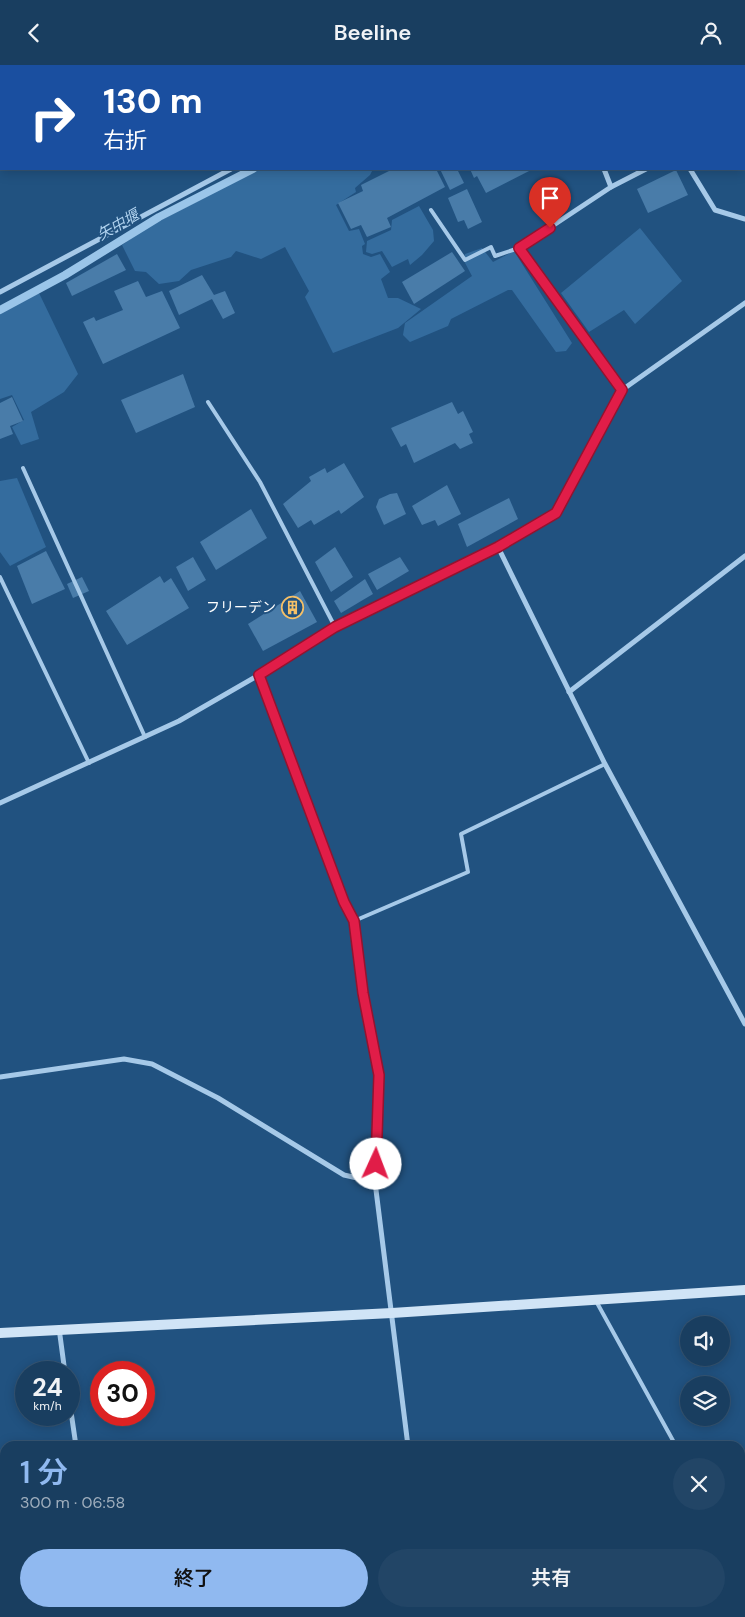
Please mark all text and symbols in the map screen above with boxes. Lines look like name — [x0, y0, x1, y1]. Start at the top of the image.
text: Beeline — [334, 18, 411, 47]
icon: back — [20, 19, 48, 47]
icon: person — [697, 19, 725, 47]
text: 130 m — [103, 78, 203, 124]
icon: right — [20, 85, 85, 150]
text: 右折 — [103, 126, 147, 155]
pin — [529, 177, 571, 228]
icon: arrive — [536, 184, 564, 212]
water label: 矢中堰 — [94, 204, 145, 245]
building icon: フリーデン — [280, 595, 304, 619]
place label: フリーデン — [206, 598, 276, 616]
position arrow — [349, 1137, 401, 1189]
map controls — [680, 1316, 730, 1426]
button: sound — [680, 1316, 730, 1366]
speed limit sign: 30 — [90, 1361, 155, 1426]
text: 24 — [32, 1371, 63, 1404]
button: layers — [680, 1376, 730, 1426]
text: km/h — [33, 1398, 62, 1414]
text: 1 分 — [20, 1453, 68, 1492]
button: close — [673, 1458, 725, 1510]
text: 300 m · 06:58 — [20, 1492, 125, 1513]
button: 終了 — [20, 1549, 368, 1607]
button: 共有 — [378, 1549, 725, 1607]

